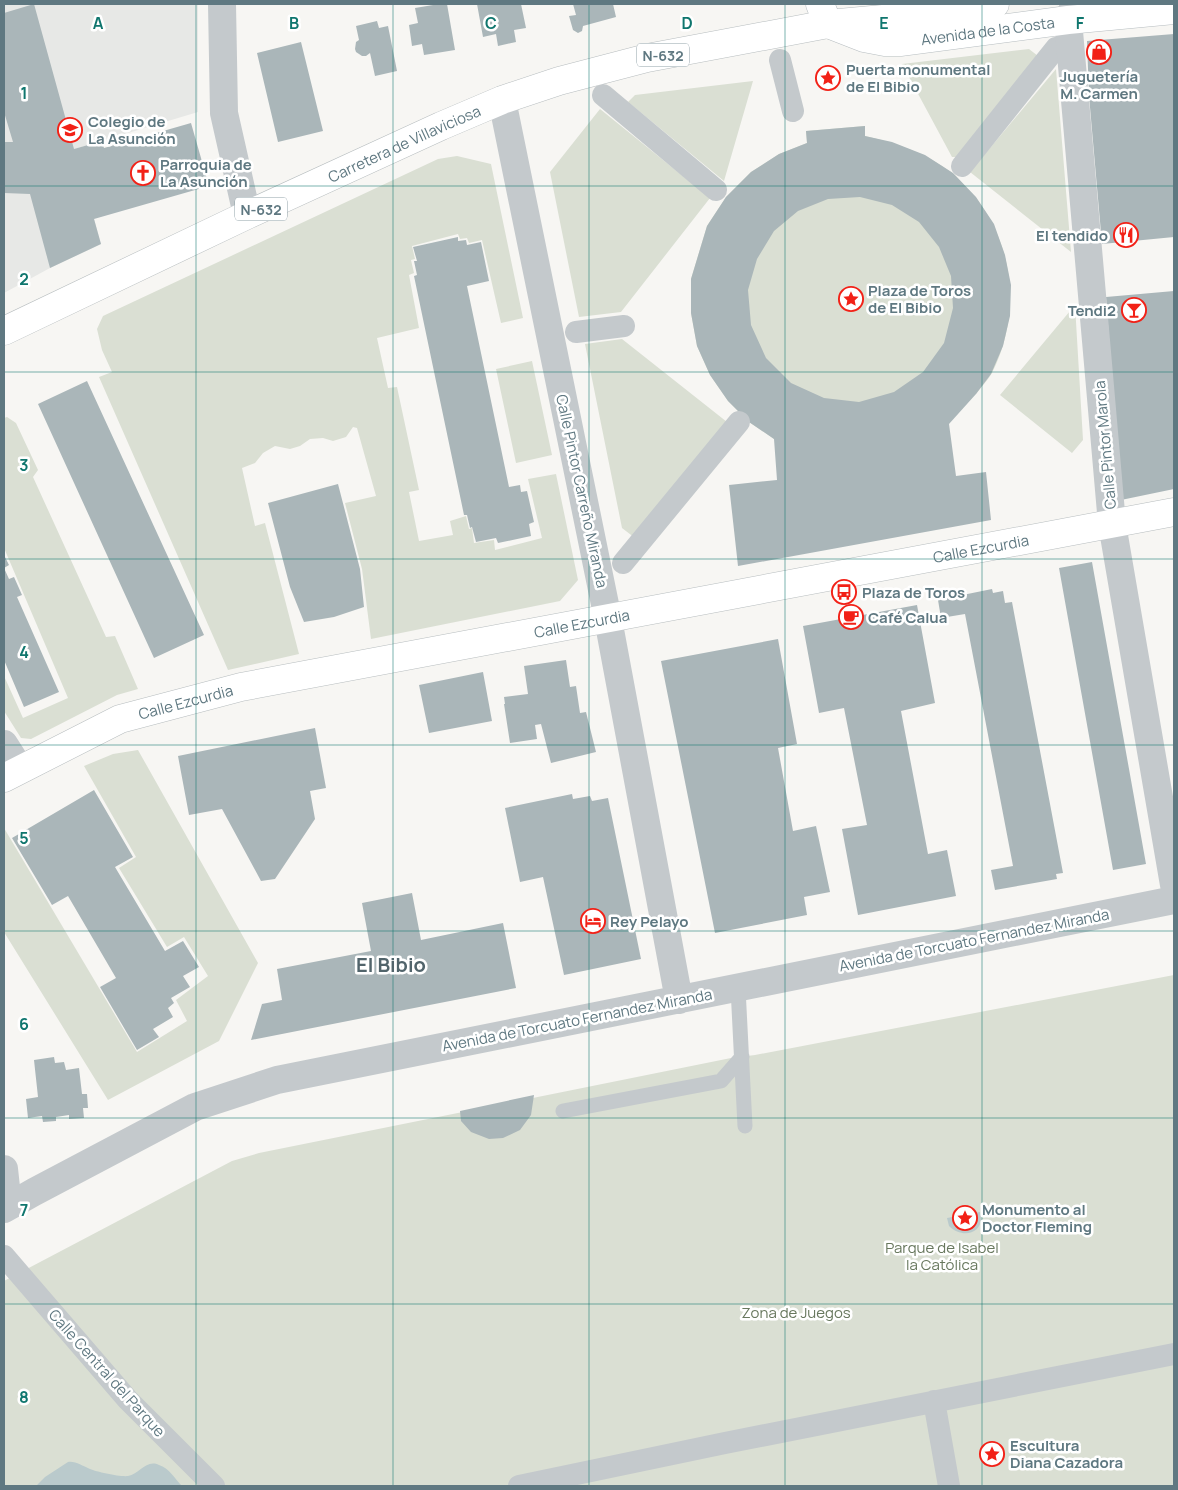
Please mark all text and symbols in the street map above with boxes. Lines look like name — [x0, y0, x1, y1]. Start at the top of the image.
street label: Avenida de la Costa — [920, 11, 1056, 50]
text: A — [93, 12, 104, 34]
text: B — [289, 12, 299, 34]
text: C — [485, 12, 497, 34]
text: D — [681, 12, 693, 34]
text: E — [879, 12, 889, 34]
text: F — [1076, 12, 1085, 34]
shop icon: Juguetería M. Carmen — [1086, 39, 1112, 65]
road number: N-632 — [637, 44, 689, 66]
place label: Puerta monumental de El Bibio — [846, 59, 990, 97]
place icon: Puerta monumental de El Bibio — [815, 65, 841, 91]
place label: Juguetería M. Carmen — [1060, 66, 1138, 104]
text: 1 — [20, 82, 28, 104]
street label: Carretera de Villaviciosa — [325, 100, 484, 187]
place label: Colegio de La Asunción — [88, 111, 176, 149]
school or university icon: Colegio de La Asunción — [57, 117, 83, 143]
place label: Parroquia de La Asunción — [160, 154, 252, 192]
church icon: Parroquia de La Asunción — [130, 160, 156, 186]
road number: N-632 — [235, 198, 287, 220]
restaurant icon: El tendido — [1113, 222, 1139, 248]
place label: El tendido — [1036, 225, 1108, 246]
text: 2 — [19, 268, 29, 290]
place label: Plaza de Toros de El Bibio — [868, 280, 971, 318]
place icon: Plaza de Toros de El Bibio — [838, 286, 864, 312]
bar icon: Tendi2 — [1121, 297, 1147, 323]
place label: Tendi2 — [1068, 300, 1116, 321]
street label: Calle Pintor Marola — [1089, 380, 1121, 510]
street label: Calle Pintor Carreño Miranda — [551, 392, 613, 590]
text: 3 — [19, 454, 29, 476]
street label: Calle Ezcurdia — [931, 529, 1030, 568]
bus stop icon: Plaza de Toros — [831, 579, 857, 605]
place label: Plaza de Toros — [862, 582, 965, 603]
street label: Calle Ezcurdia — [532, 604, 631, 642]
cafe icon: Café Calua — [838, 604, 864, 630]
place label: Café Calua — [868, 607, 947, 628]
text: 4 — [19, 641, 29, 663]
street label: Calle Ezcurdia — [136, 679, 235, 724]
text: 5 — [19, 827, 29, 849]
street label: Avenida de Torcuato Fernandez Miranda — [837, 903, 1111, 977]
hotel icon: Rey Pelayo — [580, 908, 606, 934]
place label: Rey Pelayo — [610, 911, 688, 932]
district label: El Bibio — [356, 951, 426, 978]
street label: Avenida de Torcuato Fernandez Miranda — [440, 983, 714, 1057]
text: 6 — [19, 1013, 29, 1035]
text: 7 — [20, 1199, 28, 1221]
place label: Monumento al Doctor Fleming — [982, 1199, 1092, 1237]
place icon: Monumento al Doctor Fleming — [952, 1205, 978, 1231]
park label: Parque de Isabel la Católica — [885, 1237, 999, 1275]
park label: Zona de Juegos — [741, 1302, 851, 1323]
street label: Calle Central del Parque — [44, 1305, 170, 1442]
text: 8 — [19, 1386, 29, 1408]
place label: Escultura Diana Cazadora — [1010, 1435, 1123, 1473]
place icon: Escultura Diana Cazadora — [979, 1441, 1005, 1467]

